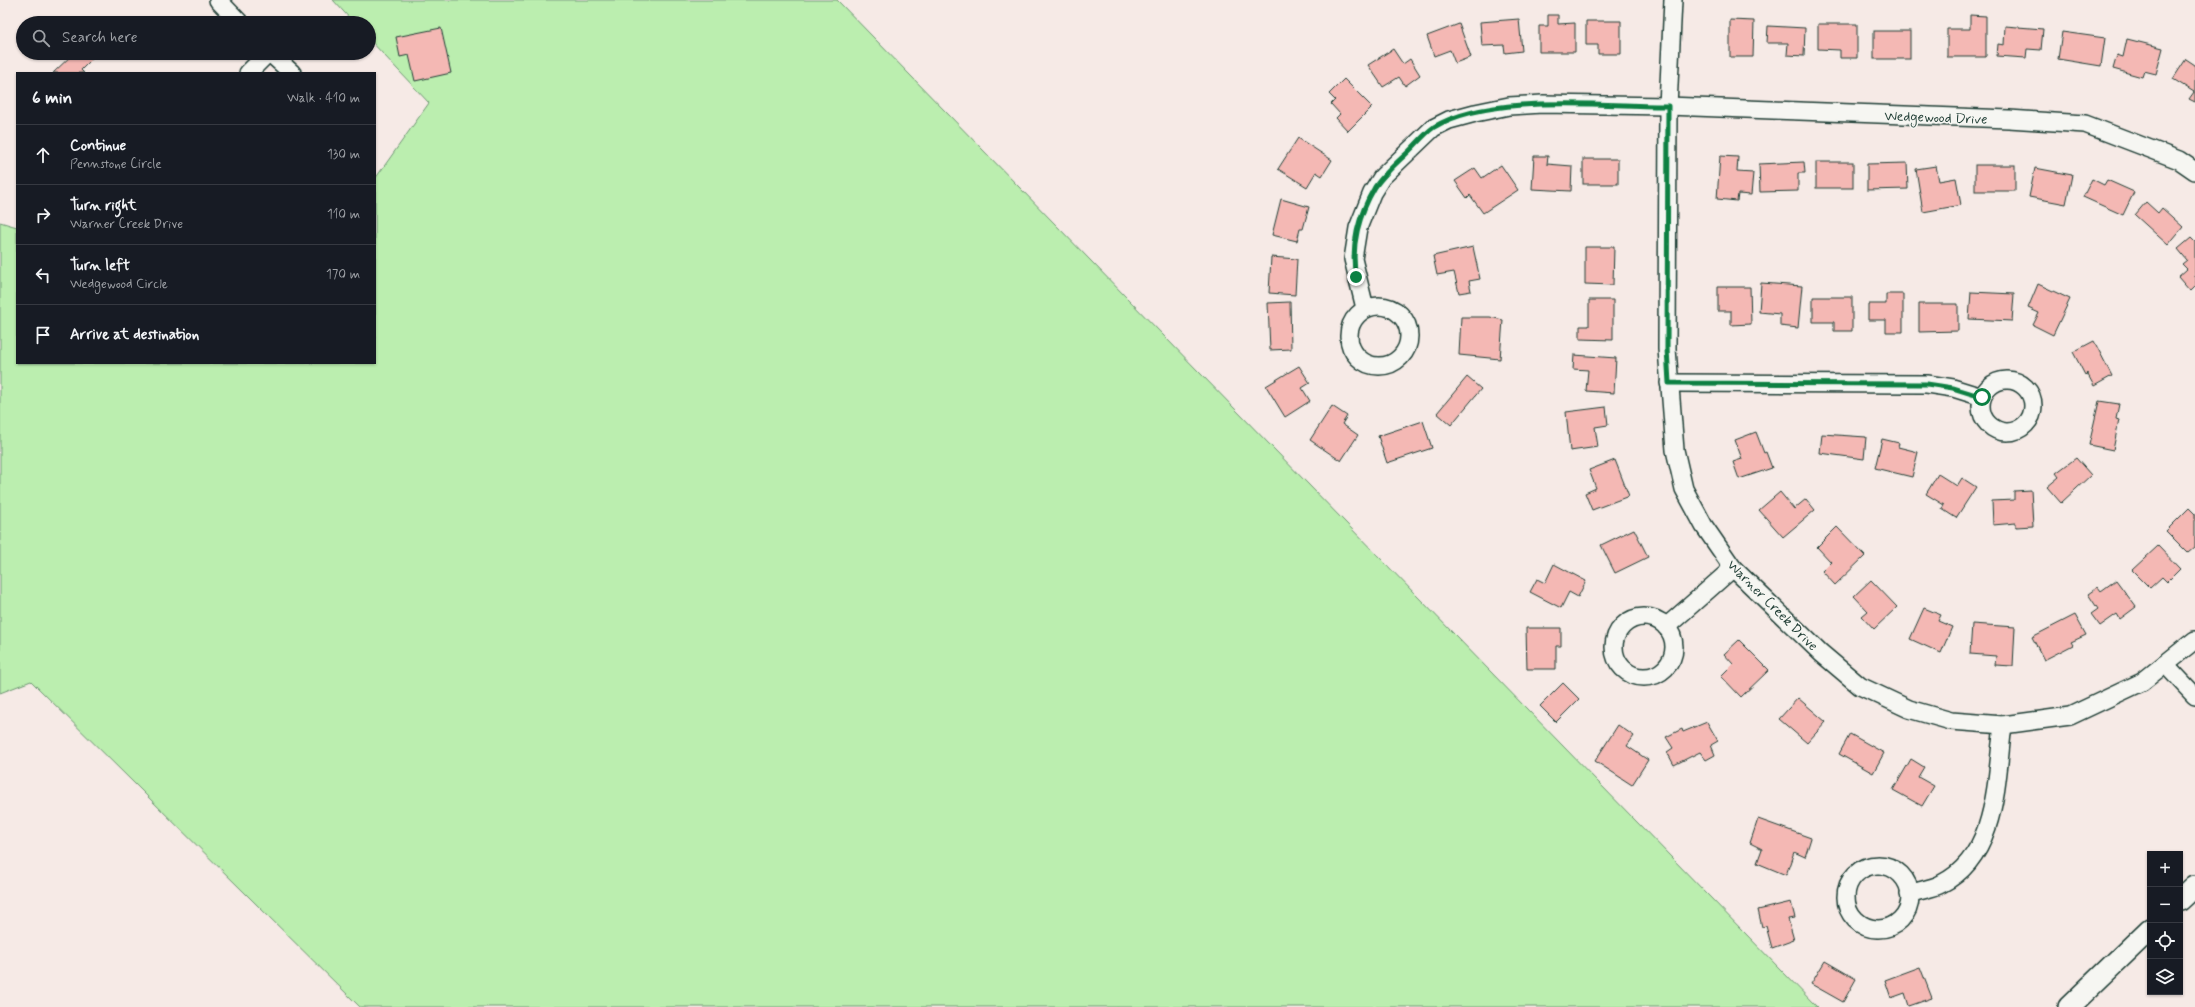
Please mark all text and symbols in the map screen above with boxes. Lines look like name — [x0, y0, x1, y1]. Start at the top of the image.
search box — [16, 16, 376, 60]
icon: search — [30, 27, 52, 49]
text: Search here — [62, 28, 138, 48]
text: 6 min — [32, 87, 72, 109]
text: Walk · 410 m — [287, 90, 360, 107]
street label: Wedgewood Drive — [1884, 107, 1988, 130]
text: Continue — [70, 136, 126, 156]
icon: ahead — [32, 144, 54, 166]
text: 130 m — [327, 146, 360, 163]
text: Pennstone Circle — [70, 156, 162, 173]
text: Turn right — [70, 196, 137, 216]
icon: right — [32, 204, 54, 226]
text: 110 m — [327, 206, 360, 223]
text: Warner Creek Drive — [70, 216, 183, 233]
text: Turn left — [70, 256, 130, 276]
icon: left — [32, 264, 54, 286]
text: 170 m — [326, 266, 360, 283]
route end — [1347, 268, 1365, 286]
text: Wedgewood Circle — [70, 276, 168, 293]
icon: arrive — [32, 324, 54, 346]
text: Arrive at destination — [70, 325, 199, 345]
route start — [1973, 388, 1991, 406]
street label: Warner Creek Drive — [1723, 556, 1822, 655]
map controls — [2147, 851, 2183, 995]
button: + — [2147, 851, 2183, 887]
button: − — [2147, 887, 2183, 923]
button: locate — [2147, 923, 2183, 959]
button: layers — [2147, 959, 2183, 995]

